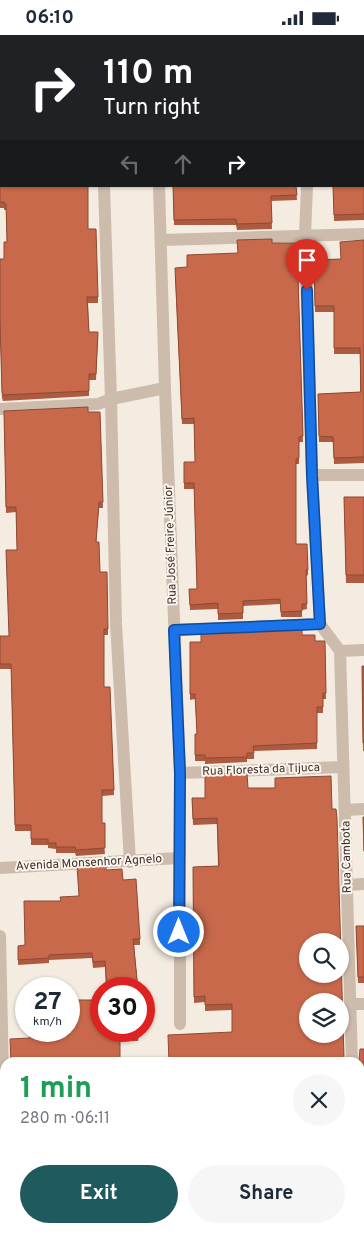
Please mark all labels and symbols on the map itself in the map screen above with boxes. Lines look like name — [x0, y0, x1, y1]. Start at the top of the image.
pin — [286, 239, 328, 290]
street label: Rua José Freire Júnior — [161, 485, 181, 605]
street label: Rua Floresta da Tijuca — [202, 760, 320, 780]
street label: Rua Cambota — [338, 821, 356, 893]
street label: Avenida Monsenhor Agnelo — [15, 851, 163, 875]
position arrow — [152, 905, 204, 957]
speed limit sign: 30 — [90, 977, 155, 1042]

